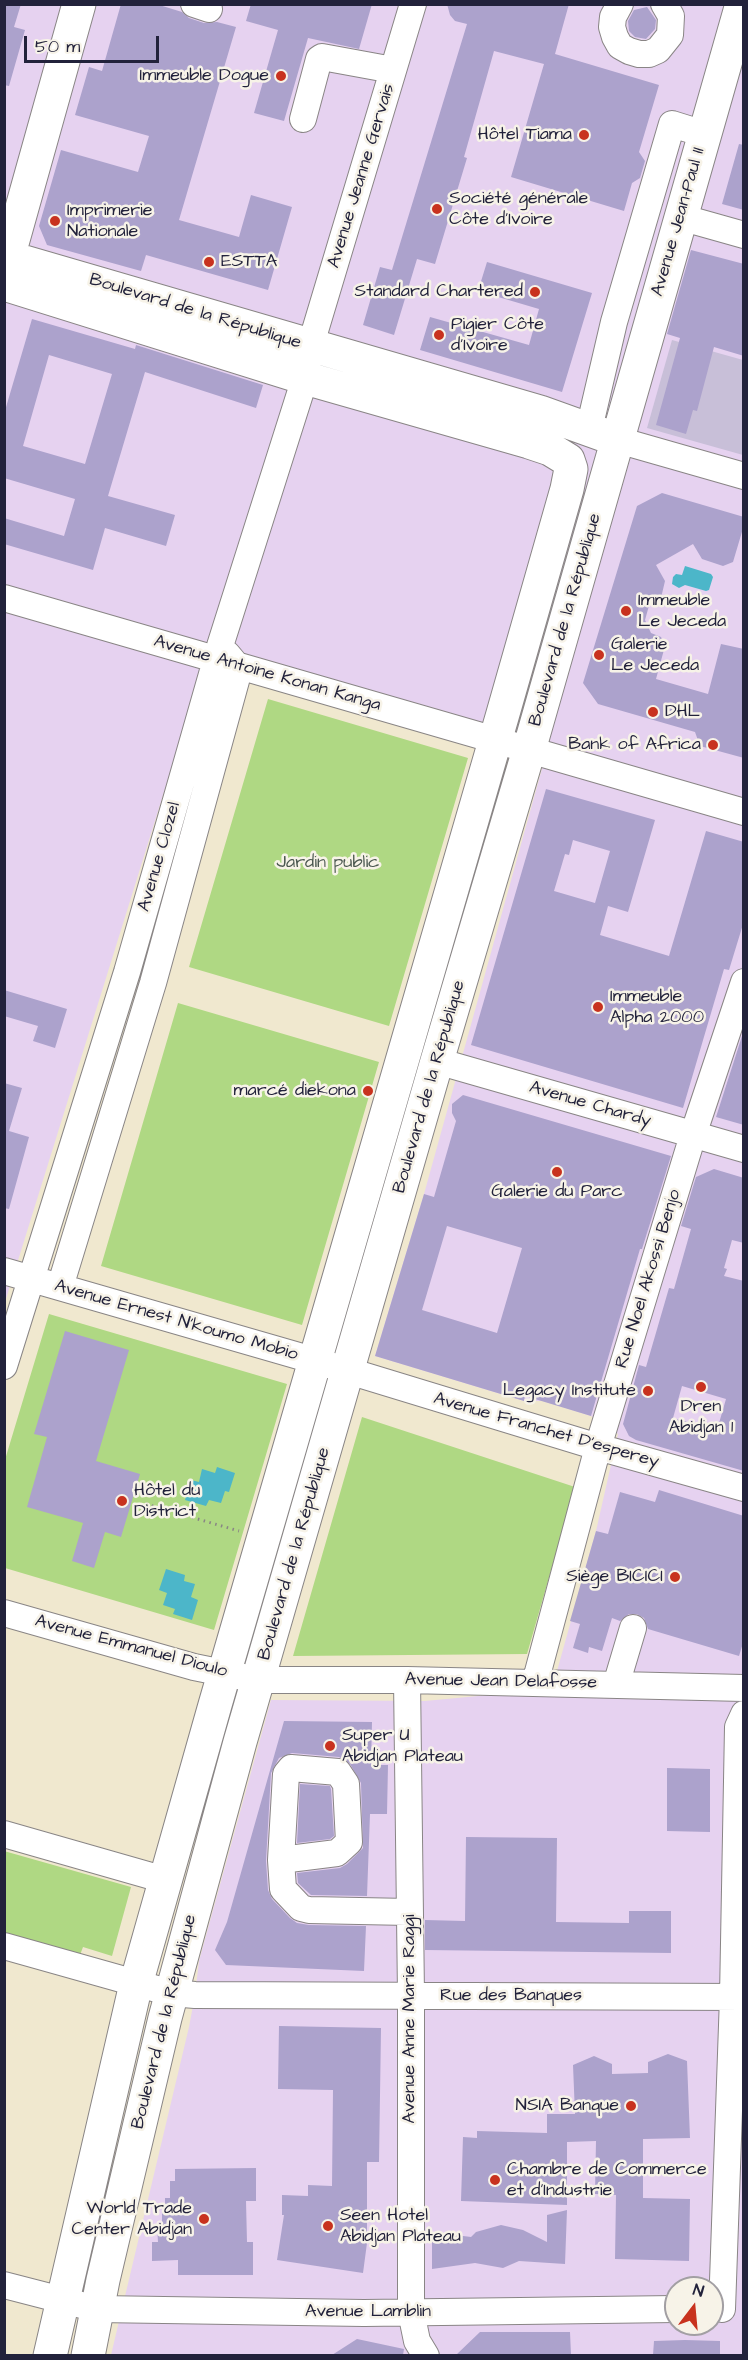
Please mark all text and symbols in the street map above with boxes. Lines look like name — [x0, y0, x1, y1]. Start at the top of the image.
scale bar — [27, 24, 162, 62]
text: 50 m — [35, 34, 80, 59]
place label: Immeuble Dogue — [140, 65, 269, 87]
marker: Immeuble Dogue — [274, 69, 288, 83]
street label: Avenue Jeanne Gervais — [324, 81, 400, 271]
place label: Hôtel Tiama — [478, 124, 572, 146]
marker: Hôtel Tiama — [577, 128, 591, 142]
street label: Avenue Jean-Paul II — [647, 145, 711, 299]
place label: Société générale Côte d’Ivoire — [449, 188, 588, 230]
place label: Imprimerie Nationale — [67, 200, 153, 242]
marker: Société générale Côte d’Ivoire — [430, 202, 444, 216]
marker: Imprimerie Nationale — [48, 214, 62, 228]
place label: ESTTA — [221, 251, 277, 273]
marker: ESTTA — [202, 255, 216, 269]
street label: Boulevard de la République — [86, 269, 304, 355]
place label: Standard Chartered — [355, 281, 523, 303]
marker: Standard Chartered — [528, 285, 542, 299]
place label: Pigier Côte d'Ivoire — [451, 314, 544, 356]
marker: Pigier Côte d'Ivoire — [432, 328, 446, 342]
street label: Boulevard de la République — [525, 511, 607, 729]
place label: Immeuble Le Jeceda — [638, 590, 726, 632]
marker: Immeuble Le Jeceda — [619, 604, 633, 618]
street label: Avenue Antoine Konan Kanga — [151, 631, 383, 717]
place label: Galerie Le Jeceda — [611, 634, 699, 676]
marker: Galerie Le Jeceda — [592, 648, 606, 662]
place label: DHL — [665, 701, 700, 723]
marker: DHL — [646, 705, 660, 719]
place label: Bank of Africa — [568, 734, 701, 756]
marker: Bank of Africa — [706, 738, 720, 752]
street label: Avenue Clozel — [134, 800, 186, 914]
park label: Jardin public — [277, 852, 379, 874]
street label: Boulevard de la République — [389, 978, 471, 1196]
place label: Immeuble Alpha 2000 — [610, 986, 704, 1028]
marker: Immeuble Alpha 2000 — [591, 1000, 605, 1014]
street label: Avenue Chardy — [527, 1077, 653, 1133]
place label: marcé diekona — [234, 1080, 356, 1102]
marker: marcé diekona — [361, 1084, 375, 1098]
marker: Galerie du Parc — [550, 1165, 564, 1179]
place label: Galerie du Parc — [491, 1181, 623, 1203]
street label: Rue Noel Akossi Benjo — [612, 1187, 686, 1371]
street label: Avenue Ernest N'koumo Mobio — [52, 1276, 300, 1366]
place label: Legacy Institute — [503, 1380, 636, 1402]
marker: Dren Abidjan 1 — [694, 1380, 708, 1394]
marker: Legacy Institute — [641, 1384, 655, 1398]
street label: Avenue Franchet D'esperey — [431, 1388, 661, 1474]
place label: Dren Abidjan 1 — [669, 1396, 733, 1438]
street label: Boulevard de la République — [254, 1445, 336, 1663]
place label: Hôtel du District — [134, 1480, 200, 1522]
marker: Hôtel du District — [115, 1494, 129, 1508]
place label: Siège BICICI — [566, 1566, 663, 1588]
marker: Siège BICICI — [668, 1570, 682, 1584]
street label: Avenue Emmanuel Dioulo — [33, 1611, 229, 1683]
street label: Avenue Jean Delafosse — [405, 1670, 597, 1694]
place label: Super U Abidjan Plateau — [342, 1725, 463, 1768]
marker: Super U Abidjan Plateau — [323, 1739, 337, 1753]
street label: Boulevard de la République — [128, 1912, 202, 2132]
street label: Avenue Anne Marie Raggi — [399, 1914, 421, 2124]
street label: Rue des Banques — [440, 1985, 582, 2007]
place label: NSIA Banque — [516, 2095, 619, 2117]
marker: NSIA Banque — [624, 2099, 638, 2113]
place label: Chambre de Commerce et d'Industrie — [507, 2159, 707, 2202]
marker: Chambre de Commerce et d'Industrie — [488, 2173, 502, 2187]
place label: World Trade Center Abidjan — [71, 2198, 192, 2240]
place label: Seen Hotel Abidjan Plateau — [340, 2205, 461, 2248]
marker: World Trade Center Abidjan — [197, 2212, 211, 2226]
marker: Seen Hotel Abidjan Plateau — [321, 2219, 335, 2233]
north arrow — [664, 2276, 724, 2336]
text: N — [691, 2279, 706, 2303]
street label: Avenue Lamblin — [305, 2301, 431, 2323]

